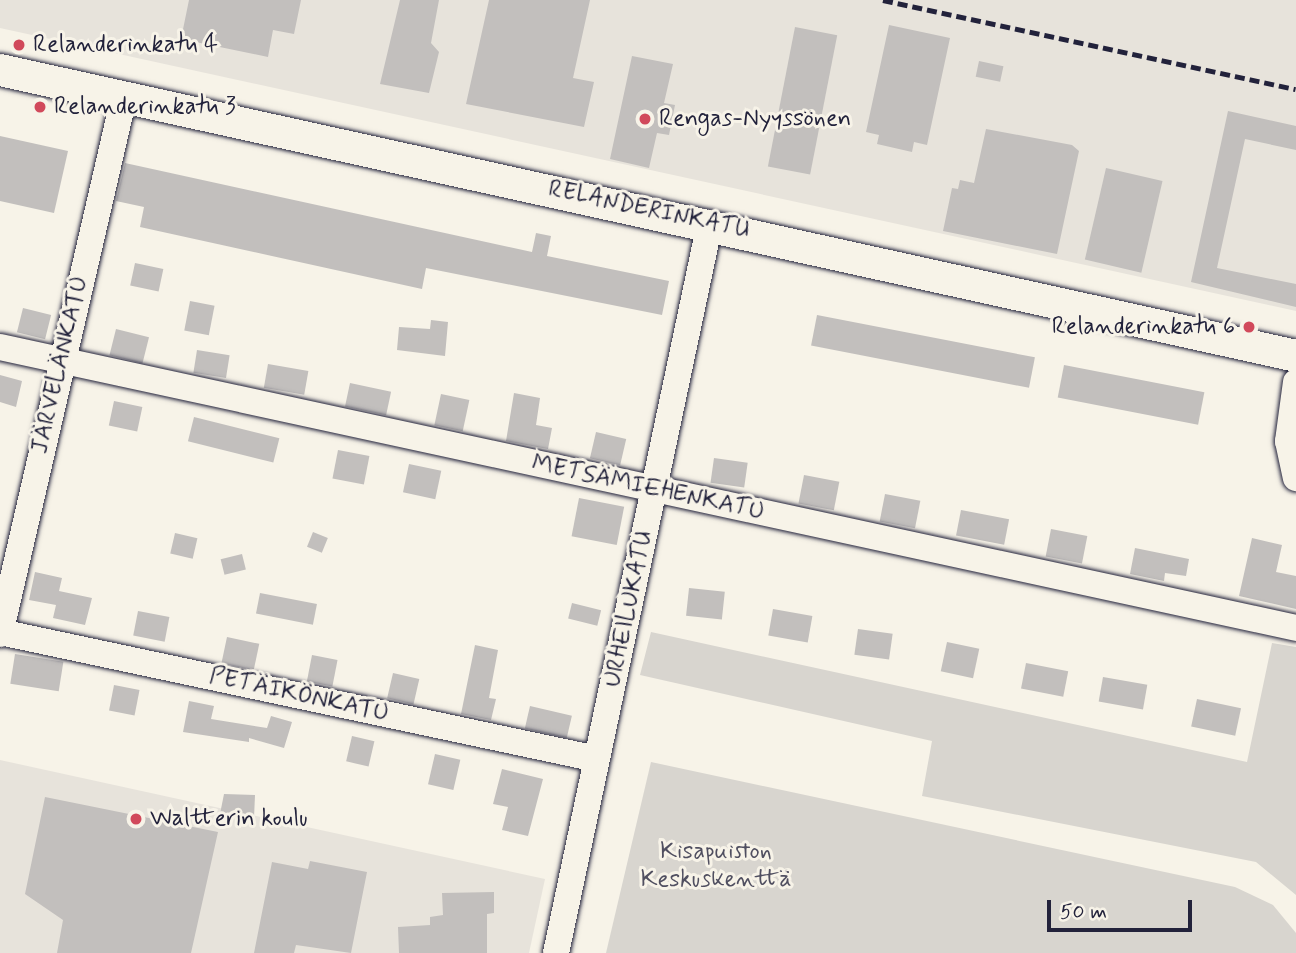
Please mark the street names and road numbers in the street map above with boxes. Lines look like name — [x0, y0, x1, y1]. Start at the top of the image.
street label: RELANDERINKATU — [546, 175, 752, 245]
street label: JÄRVELÄNKATU — [26, 274, 94, 456]
street label: METSÄMIEHENKATU — [529, 449, 767, 527]
street label: URHEILUKATU — [598, 528, 660, 690]
street label: PETÄIKÖNKATU — [207, 662, 391, 728]

